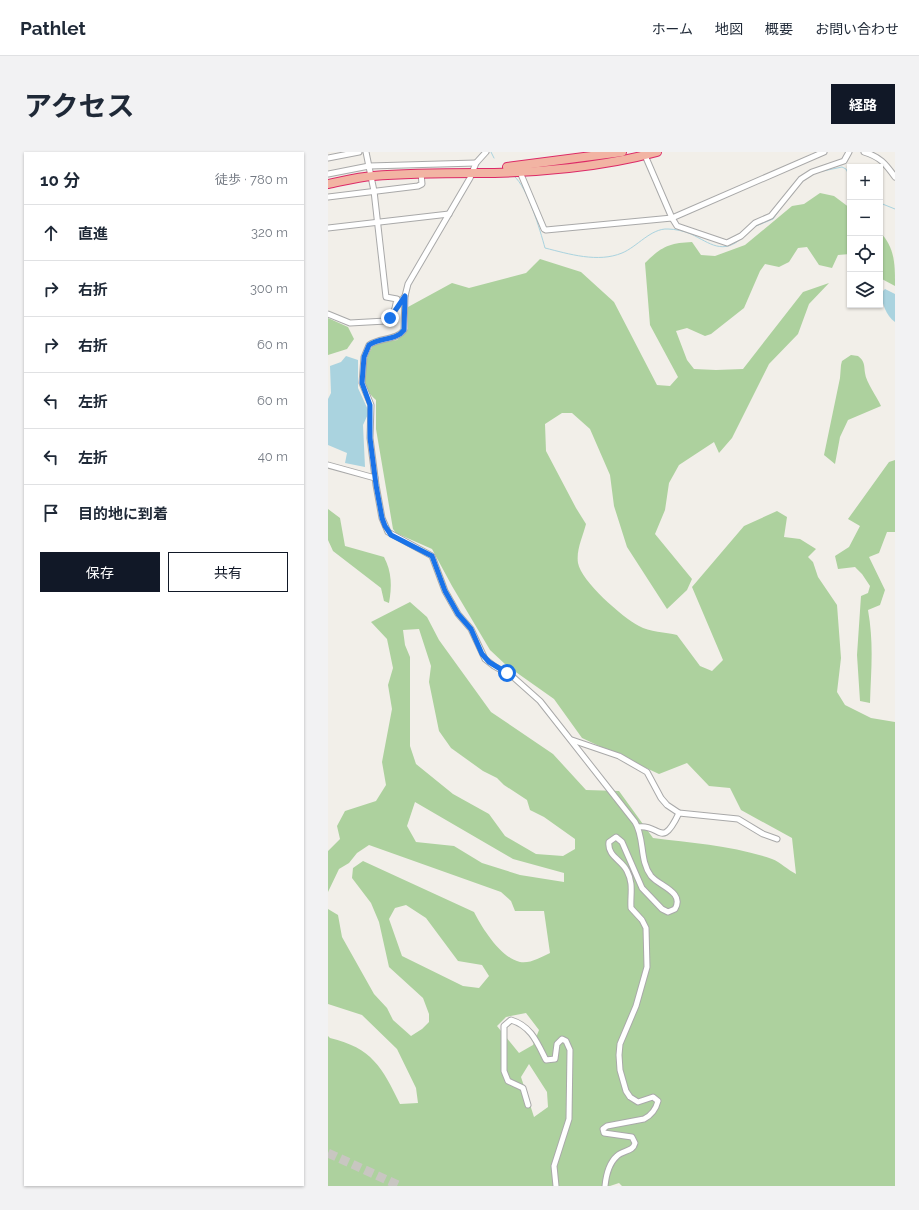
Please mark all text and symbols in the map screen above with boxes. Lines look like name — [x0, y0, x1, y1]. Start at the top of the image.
text: Pathlet — [20, 17, 86, 39]
text: ホーム — [651, 21, 693, 37]
text: 地図 — [715, 21, 743, 37]
text: 概要 — [765, 21, 793, 37]
text: お問い合わせ — [815, 21, 899, 37]
button: 経路 — [831, 84, 895, 124]
text: アクセス — [24, 90, 135, 123]
map controls — [847, 164, 883, 308]
button: + — [847, 164, 883, 200]
text: 10 分 — [40, 170, 80, 190]
text: 徒歩 · 780 m — [215, 172, 288, 187]
button: − — [847, 200, 883, 236]
icon: ahead — [40, 222, 62, 244]
text: 直進 — [78, 225, 108, 243]
text: 320 m — [251, 225, 288, 240]
button: locate — [847, 236, 883, 272]
button: layers — [847, 272, 883, 308]
icon: right — [40, 278, 62, 300]
text: 右折 — [78, 281, 108, 299]
text: 300 m — [250, 281, 288, 296]
route end — [381, 309, 399, 327]
icon: right — [40, 334, 62, 356]
text: 右折 — [78, 337, 108, 355]
text: 60 m — [257, 337, 288, 352]
icon: left — [40, 390, 62, 412]
text: 左折 — [78, 393, 108, 411]
text: 60 m — [257, 393, 288, 408]
icon: left — [40, 446, 62, 468]
text: 左折 — [78, 449, 108, 467]
text: 40 m — [258, 449, 288, 464]
icon: arrive — [40, 502, 62, 524]
text: 目的地に到着 — [78, 505, 168, 523]
button: 保存 — [40, 552, 160, 592]
button: 共有 — [168, 552, 288, 592]
route start — [498, 664, 516, 682]

